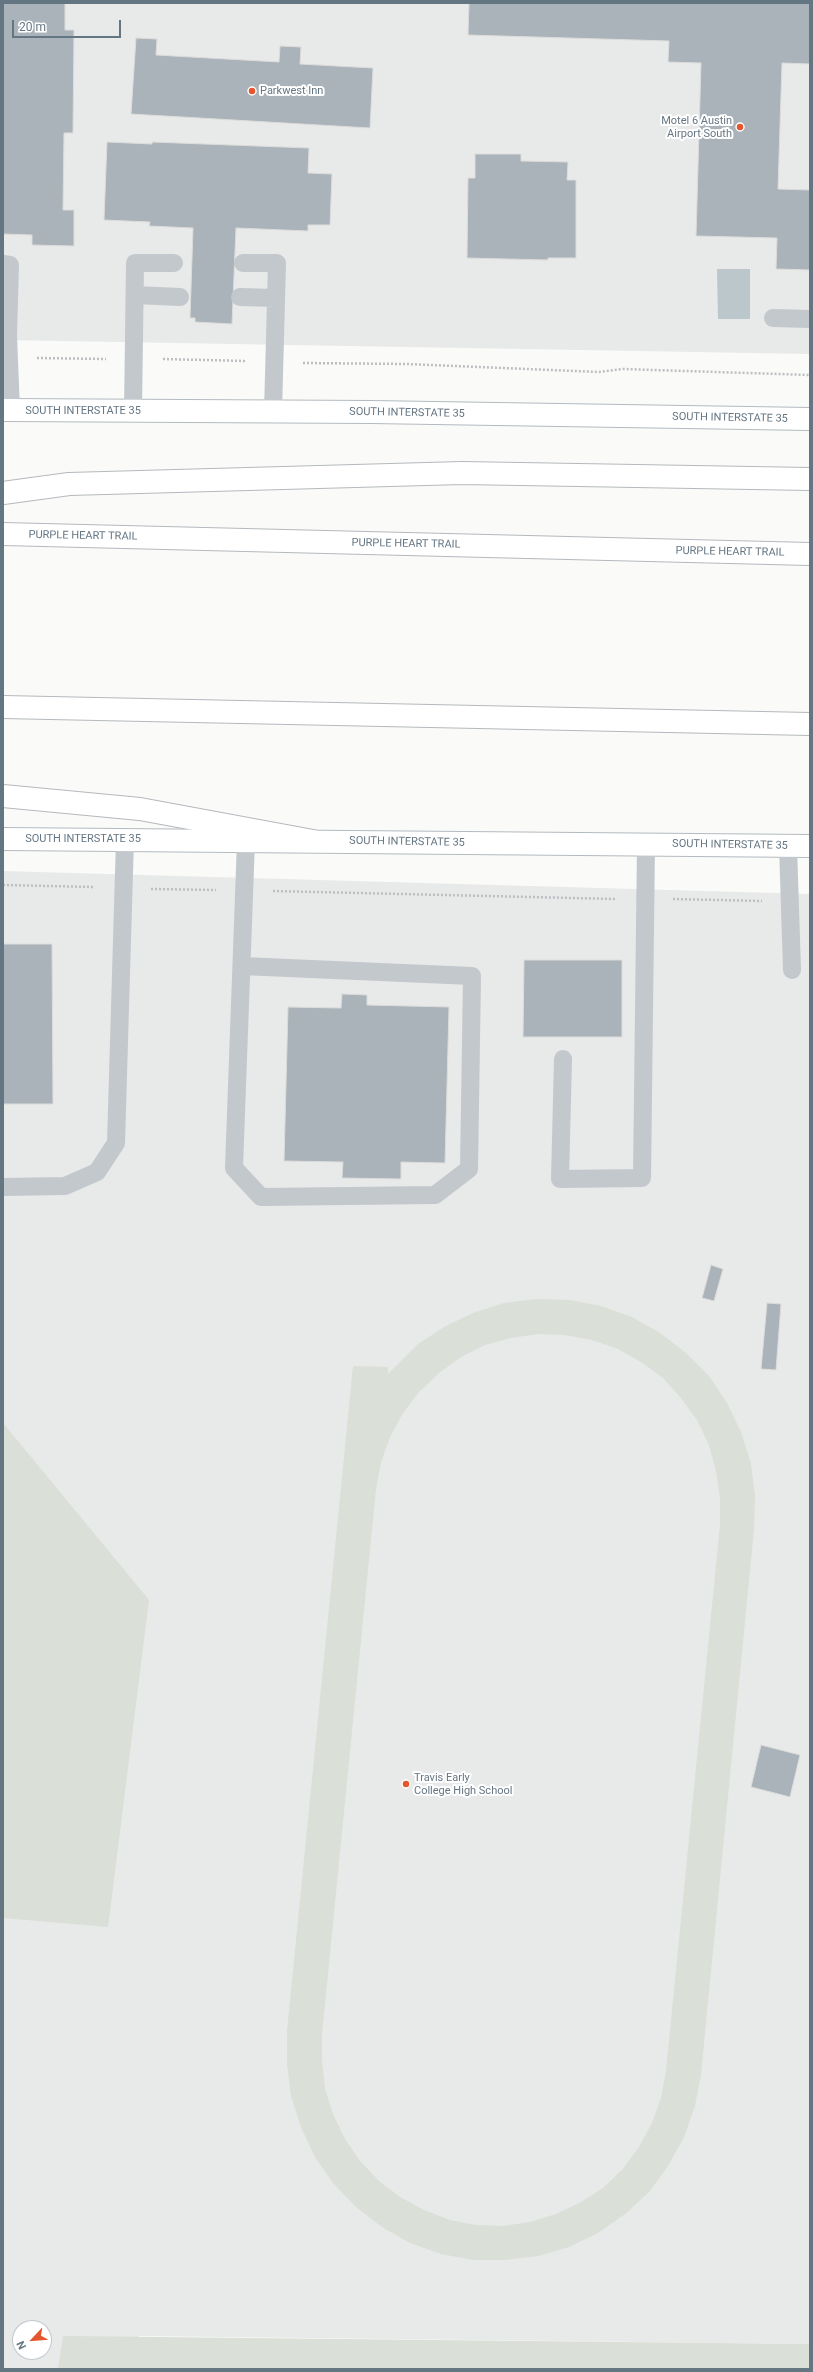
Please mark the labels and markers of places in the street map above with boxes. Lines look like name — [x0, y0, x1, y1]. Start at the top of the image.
place label: Parkwest Inn — [260, 84, 323, 98]
marker: Parkwest Inn — [247, 86, 257, 96]
place label: Motel 6 Austin Airport South — [661, 114, 732, 140]
marker: Motel 6 Austin Airport South — [735, 122, 745, 132]
place label: Travis Early College High School — [414, 1771, 512, 1797]
marker: Travis Early College High School — [401, 1779, 411, 1789]

